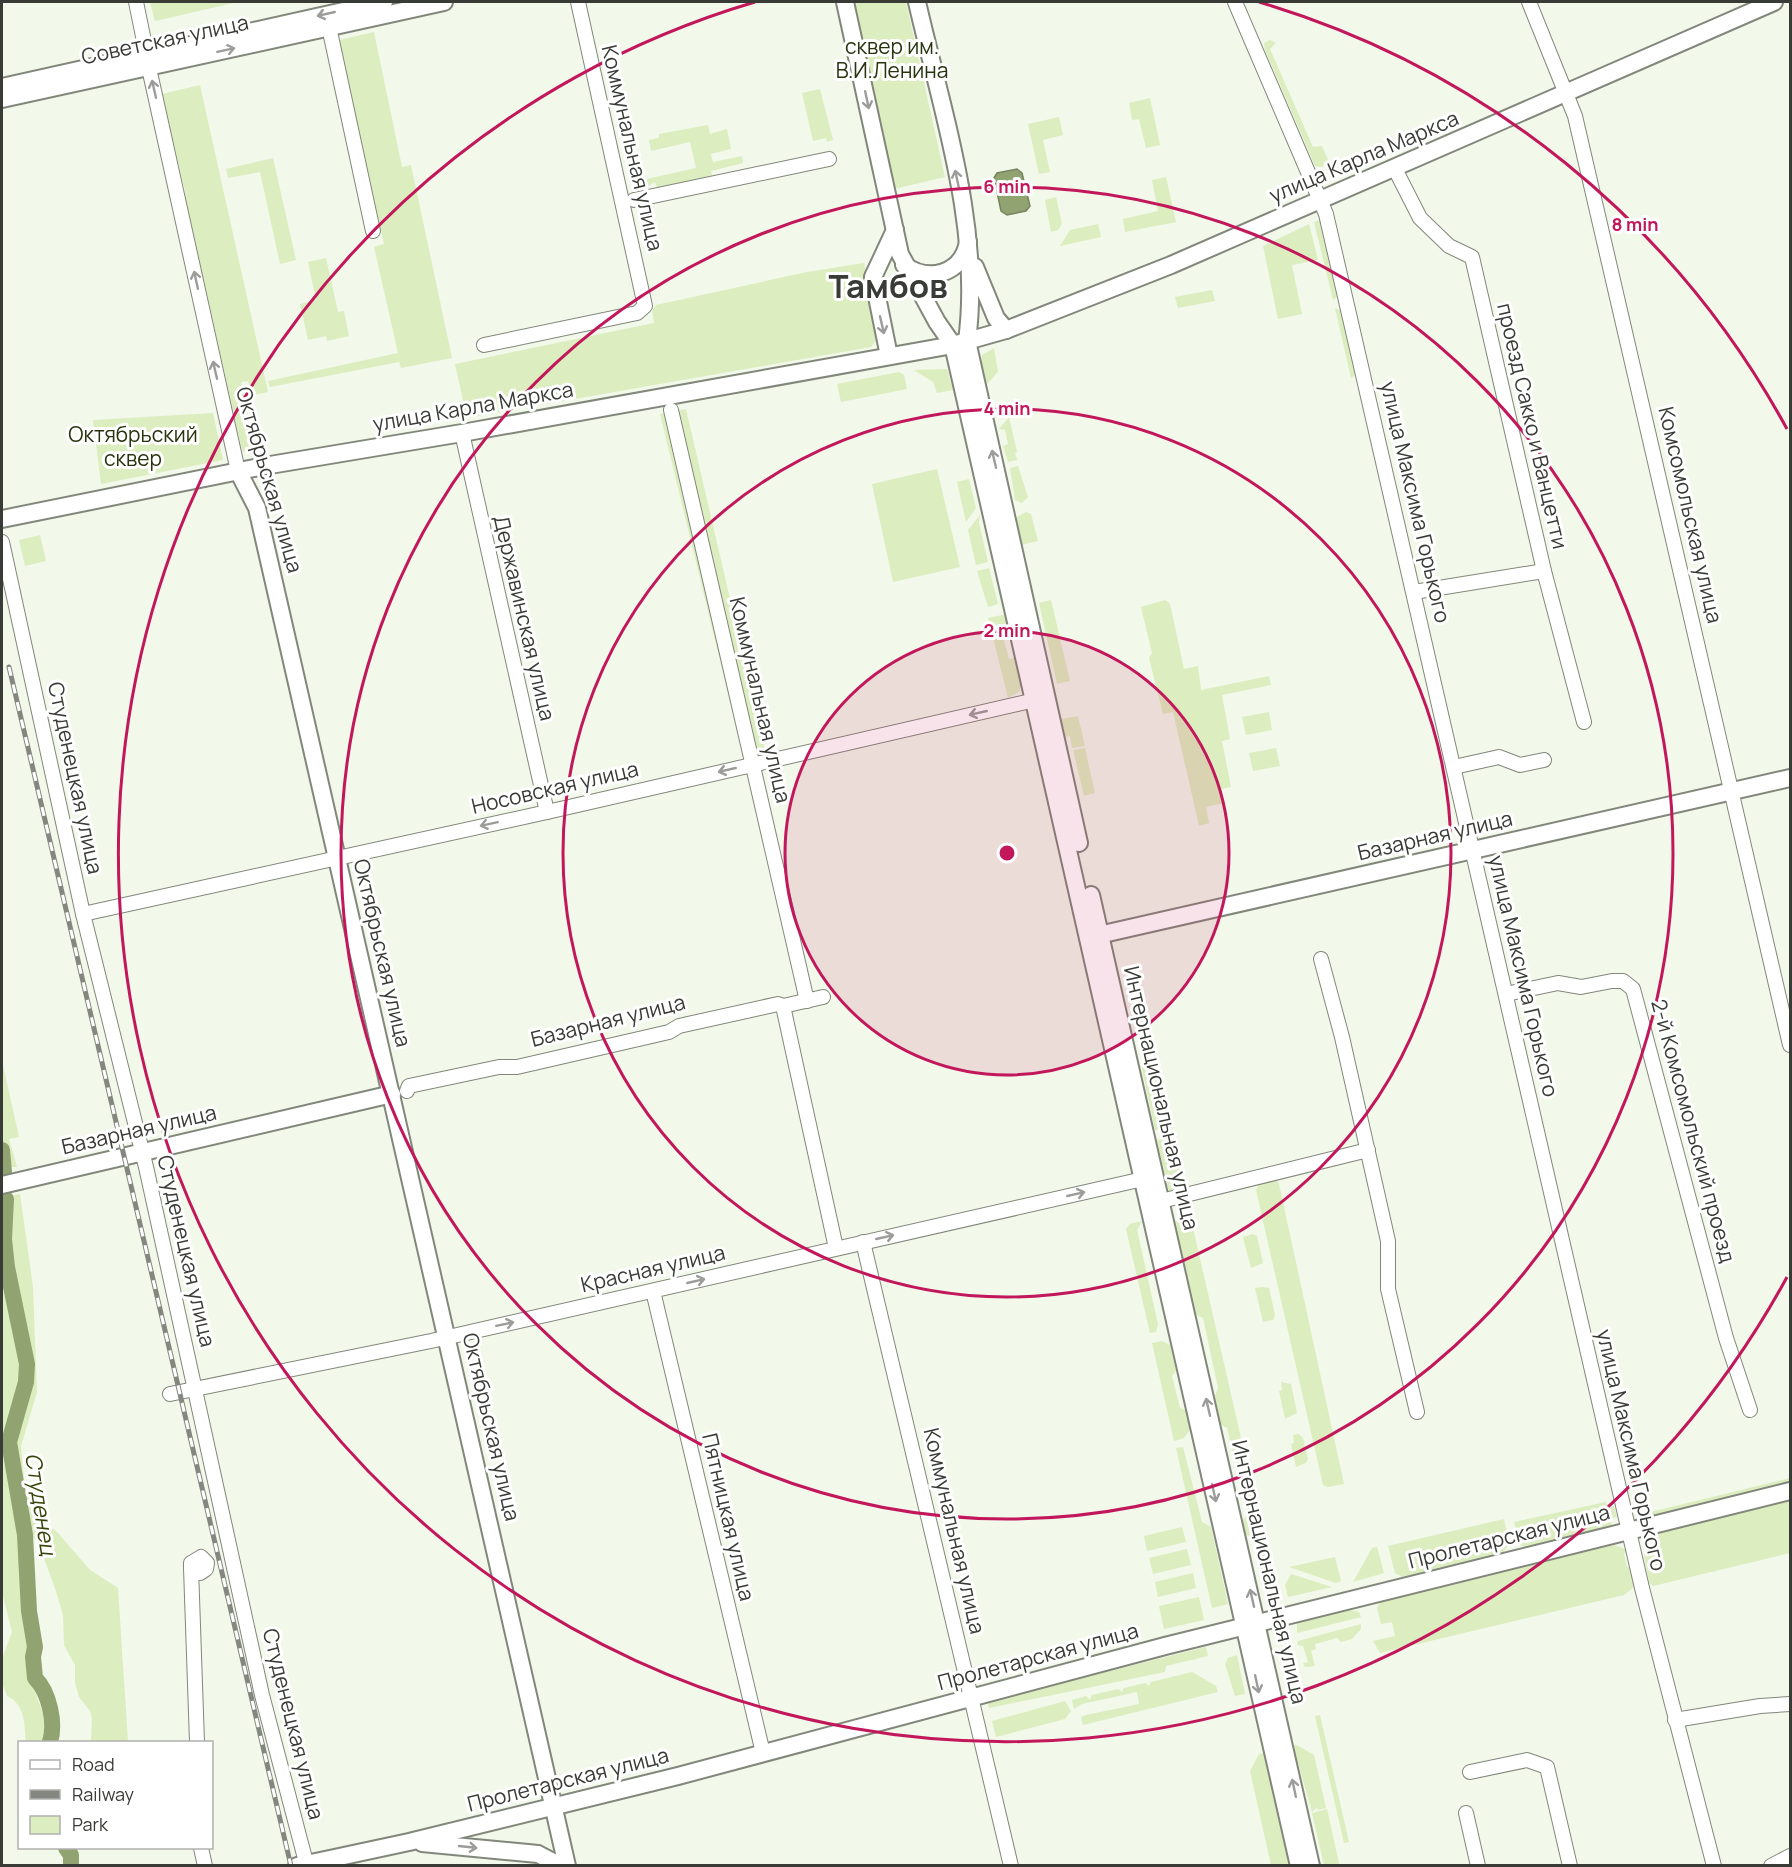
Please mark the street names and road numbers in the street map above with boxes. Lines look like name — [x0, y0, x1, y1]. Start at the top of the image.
street label: Советская улица — [79, 8, 251, 70]
street label: Коммунальная улица — [596, 42, 670, 253]
street label: улица Карла Маркса — [1265, 103, 1463, 209]
street label: проезд Сакко и Ванцетти — [1491, 300, 1575, 551]
street label: улица Карла Маркса — [370, 375, 575, 437]
street label: улица Максима Горького — [1375, 378, 1457, 625]
street label: Октябрьская улица — [230, 384, 310, 576]
street label: Комсомольская улица — [1652, 404, 1730, 626]
street label: Державинская улица — [488, 512, 562, 723]
street label: Коммунальная улица — [724, 594, 798, 805]
street label: Студенецкая улица — [42, 679, 110, 877]
street label: Носовская улица — [469, 754, 641, 820]
street label: Базарная улица — [1355, 804, 1515, 866]
street label: улица Максима Горького — [1483, 852, 1565, 1099]
street label: Октябрьская улица — [348, 856, 418, 1050]
street label: Интернациональная улица — [1118, 963, 1206, 1232]
street label: Базарная улица — [528, 987, 688, 1053]
street label: 2-й Комсомольский проезд — [1645, 996, 1743, 1265]
street label: Базарная улица — [59, 1098, 219, 1160]
street label: Студенецкая улица — [151, 1152, 223, 1349]
street label: Красная улица — [578, 1238, 728, 1298]
street label: улица Максима Горького — [1591, 1326, 1673, 1573]
street label: Октябрьская улица — [457, 1330, 527, 1524]
street label: Коммунальная улица — [918, 1425, 992, 1636]
street label: Пятницкая улица — [696, 1430, 762, 1603]
street label: Интернациональная улица — [1226, 1437, 1314, 1706]
street label: Пролетарская улица — [1405, 1497, 1612, 1575]
street label: Пролетарская улица — [934, 1616, 1141, 1696]
street label: Студенецкая улица — [257, 1625, 331, 1822]
street label: Пролетарская улица — [464, 1740, 671, 1818]

